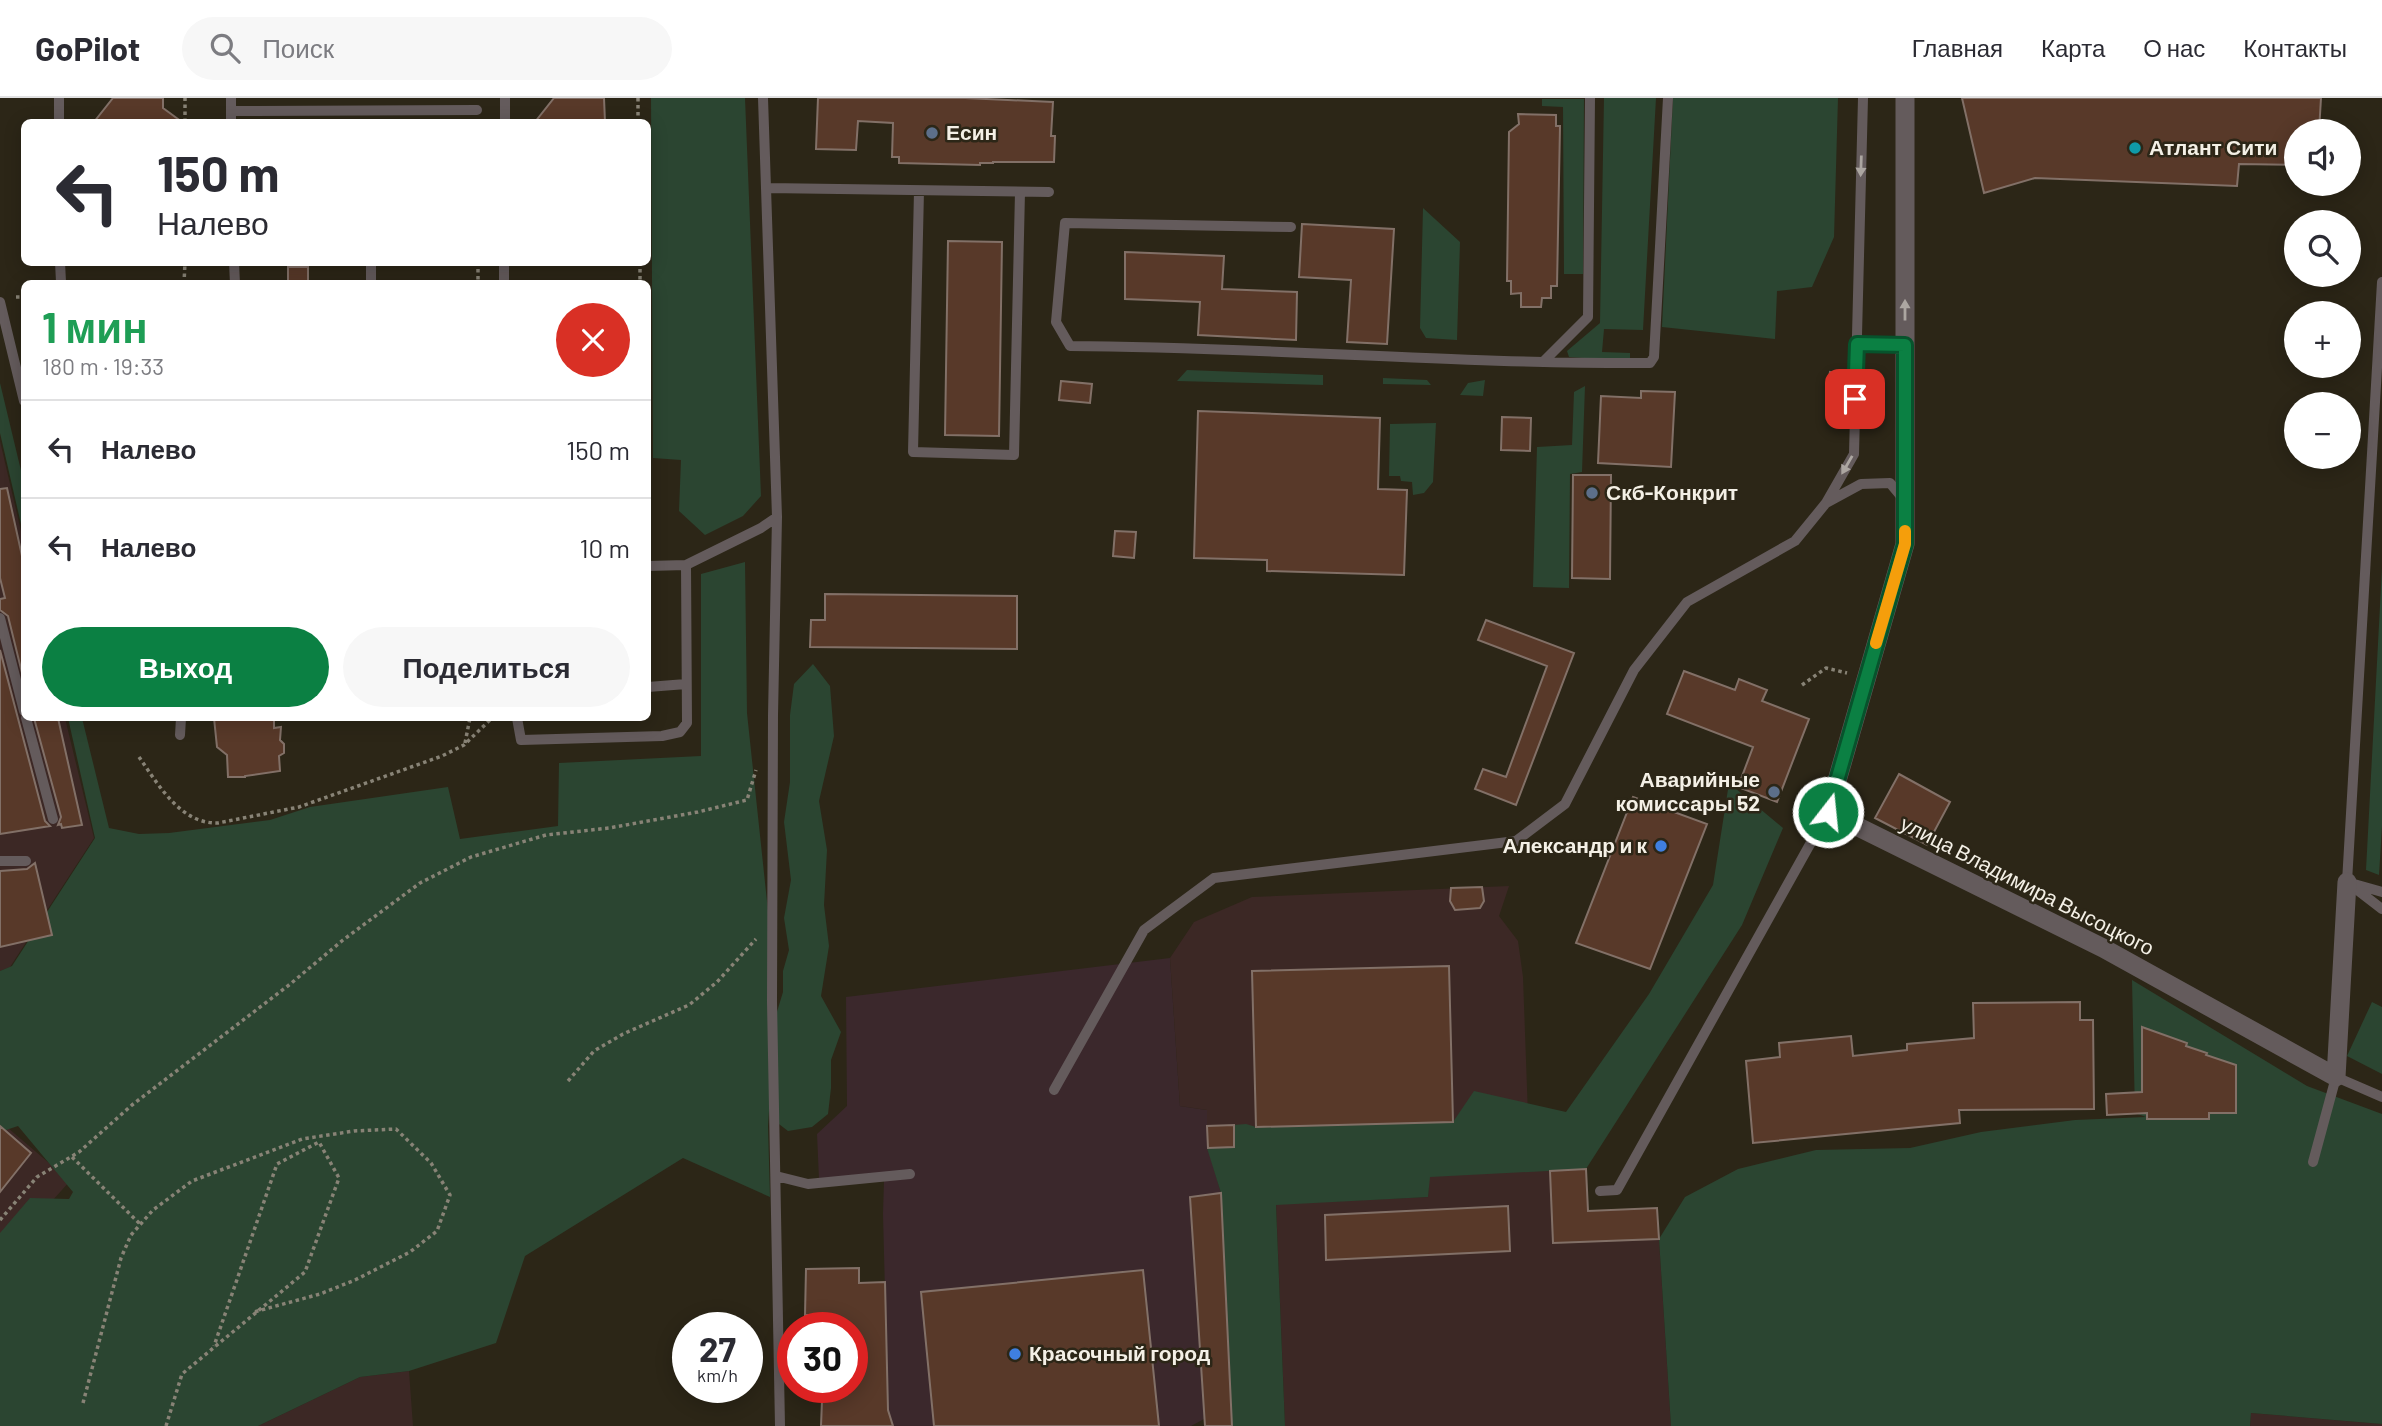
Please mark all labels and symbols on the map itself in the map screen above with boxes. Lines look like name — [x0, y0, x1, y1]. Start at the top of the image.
place label: Есин — [946, 119, 997, 144]
marker: Есин — [924, 125, 940, 141]
place label: Атлант Сити — [2149, 134, 2277, 159]
marker: Атлант Сити — [2127, 140, 2143, 156]
one-way arrow — [1856, 155, 1867, 177]
one-way arrow — [1899, 299, 1911, 321]
pin — [1825, 369, 1885, 429]
one-way arrow — [1841, 456, 1853, 475]
place label: Скб-Конкрит — [1606, 479, 1738, 504]
marker: Скб-Конкрит — [1584, 485, 1600, 501]
place label: Аварийные комиссары 52 — [1615, 766, 1760, 815]
position arrow — [1791, 775, 1865, 849]
marker: Аварийные комиссары 52 — [1766, 784, 1782, 800]
street label: улица Владимира Высоцкого — [1897, 810, 2159, 960]
place label: Александр и к — [1503, 832, 1647, 857]
marker: Александр и к — [1653, 838, 1669, 854]
speed limit sign: 30 — [777, 1312, 868, 1403]
place label: Красочный город — [1029, 1340, 1210, 1365]
marker: Красочный город — [1007, 1346, 1023, 1362]

